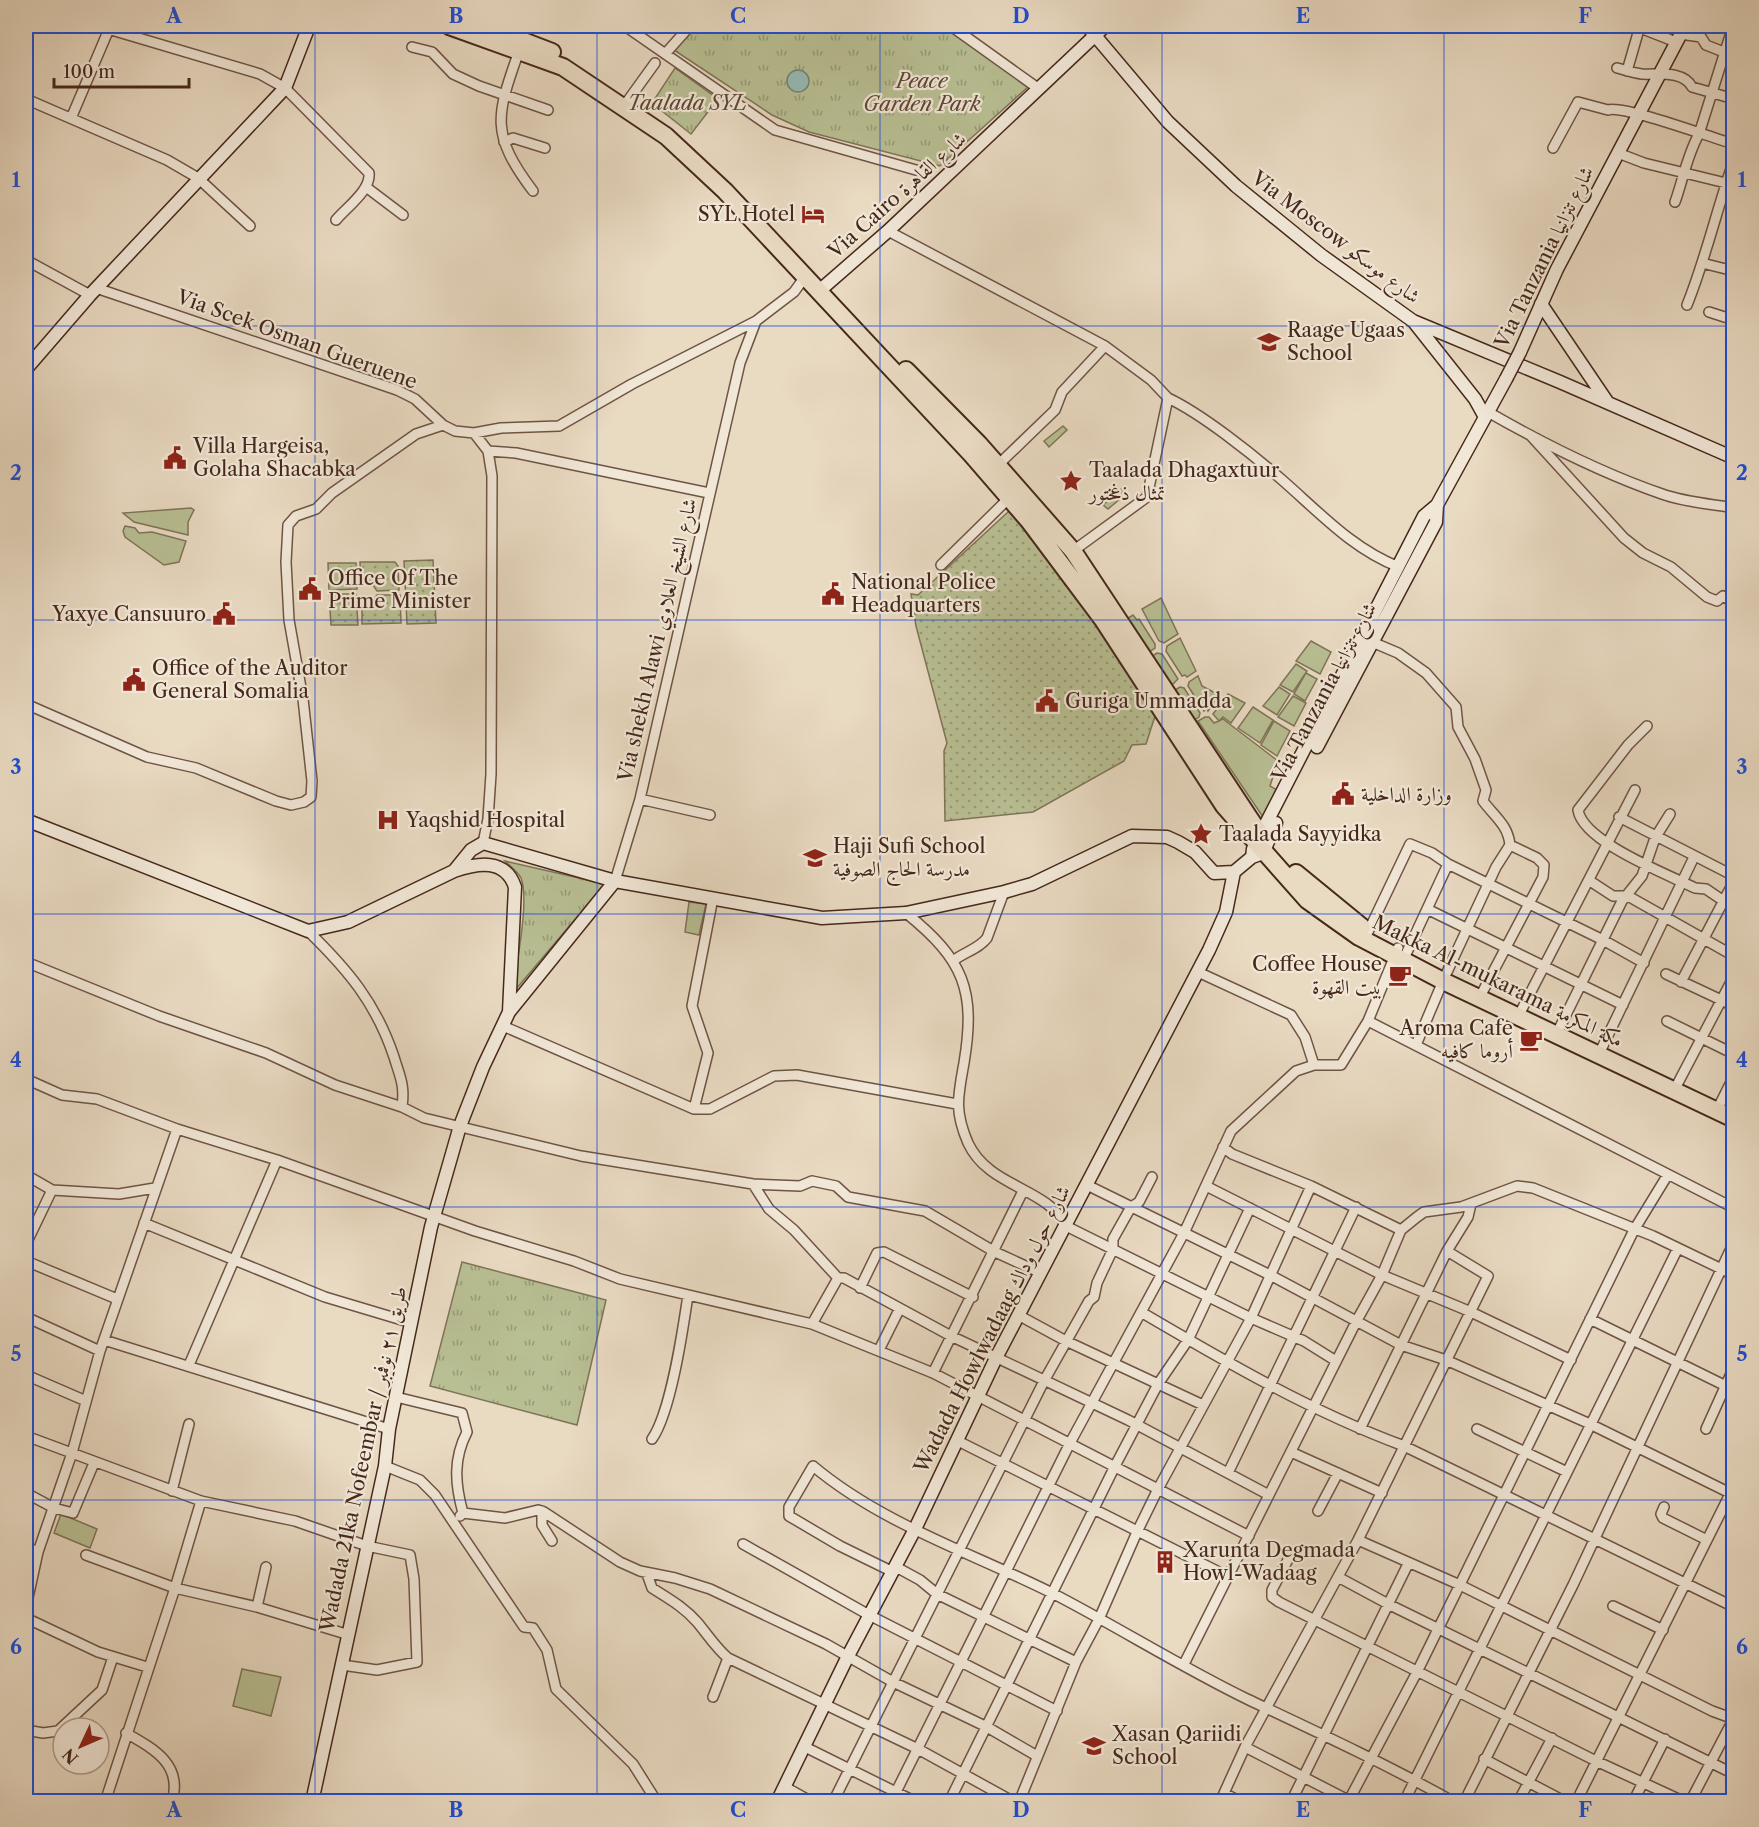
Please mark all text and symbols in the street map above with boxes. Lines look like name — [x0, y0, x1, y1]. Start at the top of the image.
text: A — [165, 4, 182, 28]
text: B — [449, 4, 464, 28]
text: C — [730, 4, 746, 28]
text: D — [1012, 4, 1030, 28]
text: E — [1296, 4, 1310, 28]
text: F — [1578, 4, 1592, 28]
scale bar — [54, 51, 189, 89]
text: 100 m — [63, 61, 115, 83]
park label: Peace Garden Park — [863, 69, 981, 116]
park label: Taalada SYL — [628, 91, 746, 115]
street label: Via Cairo شارع القاهرة — [822, 127, 975, 268]
street label: Via Tanzania شارع تنزانيا — [1489, 162, 1604, 355]
street label: Via Moscow شارع موسكو — [1242, 165, 1425, 313]
text: 1 — [12, 168, 21, 192]
text: 1 — [1738, 168, 1747, 192]
hotel icon: SYL Hotel — [800, 201, 826, 227]
place label: SYL Hotel — [698, 202, 795, 226]
street label: Via Scek Osman Gueruene — [173, 284, 420, 394]
place label: Raage Ugaas School — [1287, 318, 1405, 365]
school or university icon: Raage Ugaas School — [1256, 329, 1282, 355]
place label: Villa Hargeisa, Golaha Shacabka — [192, 434, 356, 481]
public building icon: Villa Hargeisa, Golaha Shacabka — [162, 445, 188, 471]
place label: Taalada Dhagaxtuur تمثال ذغختور — [1087, 458, 1280, 506]
text: 2 — [10, 461, 22, 485]
text: 2 — [1736, 461, 1748, 485]
place icon: Taalada Dhagaxtuur تمثال ذغختور — [1058, 468, 1084, 494]
street label: Via shekh Alawi شارع الشيخ العلاوي — [612, 496, 707, 787]
place label: Office Of The Prime Minister — [328, 566, 472, 613]
place label: National Police Headquarters — [851, 570, 996, 617]
public building icon: Office Of The Prime Minister — [297, 576, 323, 602]
public building icon: National Police Headquarters — [820, 581, 846, 607]
street label: Via Tanzania شارع تنزانيا — [1266, 598, 1387, 789]
public building icon: Yaxye Cansuuro — [211, 601, 237, 627]
place label: Yaxye Cansuuro — [51, 602, 206, 626]
place label: Office of the Auditor General Somalia — [152, 656, 348, 703]
public building icon: Office of the Auditor General Somalia — [121, 667, 147, 693]
public building icon: Guriga Ummadda — [1034, 688, 1060, 714]
place label: Guriga Ummadda — [1065, 689, 1232, 713]
text: 3 — [10, 755, 22, 779]
text: 3 — [1736, 755, 1748, 779]
public building icon: وزارة الداخلية — [1330, 781, 1356, 807]
place label: وزارة الداخلية — [1361, 782, 1452, 806]
hospital icon: Yaqshid Hospital — [375, 807, 401, 833]
place label: Yaqshid Hospital — [405, 808, 565, 832]
place icon: Taalada Sayyidka — [1188, 821, 1214, 847]
place label: Taalada Sayyidka — [1219, 822, 1382, 846]
place label: Haji Sufi School مدرسة الحاج الصوفية — [833, 834, 985, 887]
school or university icon: Haji Sufi School مدرسة الحاج الصوفية — [802, 845, 828, 871]
street label: Makka Al-mukarama مكة المكرمة — [1368, 910, 1627, 1053]
place label: Coffee House بيت القهوة — [1252, 952, 1382, 1000]
cafe icon: Coffee House بيت القهوة — [1387, 962, 1413, 988]
place label: Aroma Cafe أروما كافيه — [1398, 1016, 1513, 1063]
cafe icon: Aroma Cafe أروما كافيه — [1518, 1027, 1544, 1053]
text: 4 — [10, 1048, 22, 1072]
text: 4 — [1736, 1048, 1748, 1072]
street label: Wadada Howlwadaag شارع حول وداك — [908, 1181, 1081, 1480]
street label: Wadada 21ka Nofeembar / طريق ٢١ نوفمبر — [314, 1284, 412, 1635]
text: 5 — [10, 1342, 22, 1366]
text: 5 — [1736, 1342, 1748, 1366]
place label: Xarunta Degmada Howl-Wadaag — [1182, 1538, 1356, 1585]
building icon: Xarunta Degmada Howl-Wadaag — [1152, 1549, 1178, 1575]
text: 6 — [10, 1635, 22, 1659]
text: 6 — [1736, 1635, 1748, 1659]
north arrow — [51, 1716, 111, 1776]
place label: Xasan Qariidi School — [1111, 1722, 1241, 1769]
school or university icon: Xasan Qariidi School — [1081, 1733, 1107, 1759]
text: N — [58, 1744, 82, 1768]
text: A — [165, 1798, 182, 1822]
text: B — [449, 1798, 464, 1822]
text: C — [730, 1798, 746, 1822]
text: D — [1012, 1798, 1030, 1822]
text: E — [1296, 1798, 1310, 1822]
text: F — [1578, 1798, 1592, 1822]

